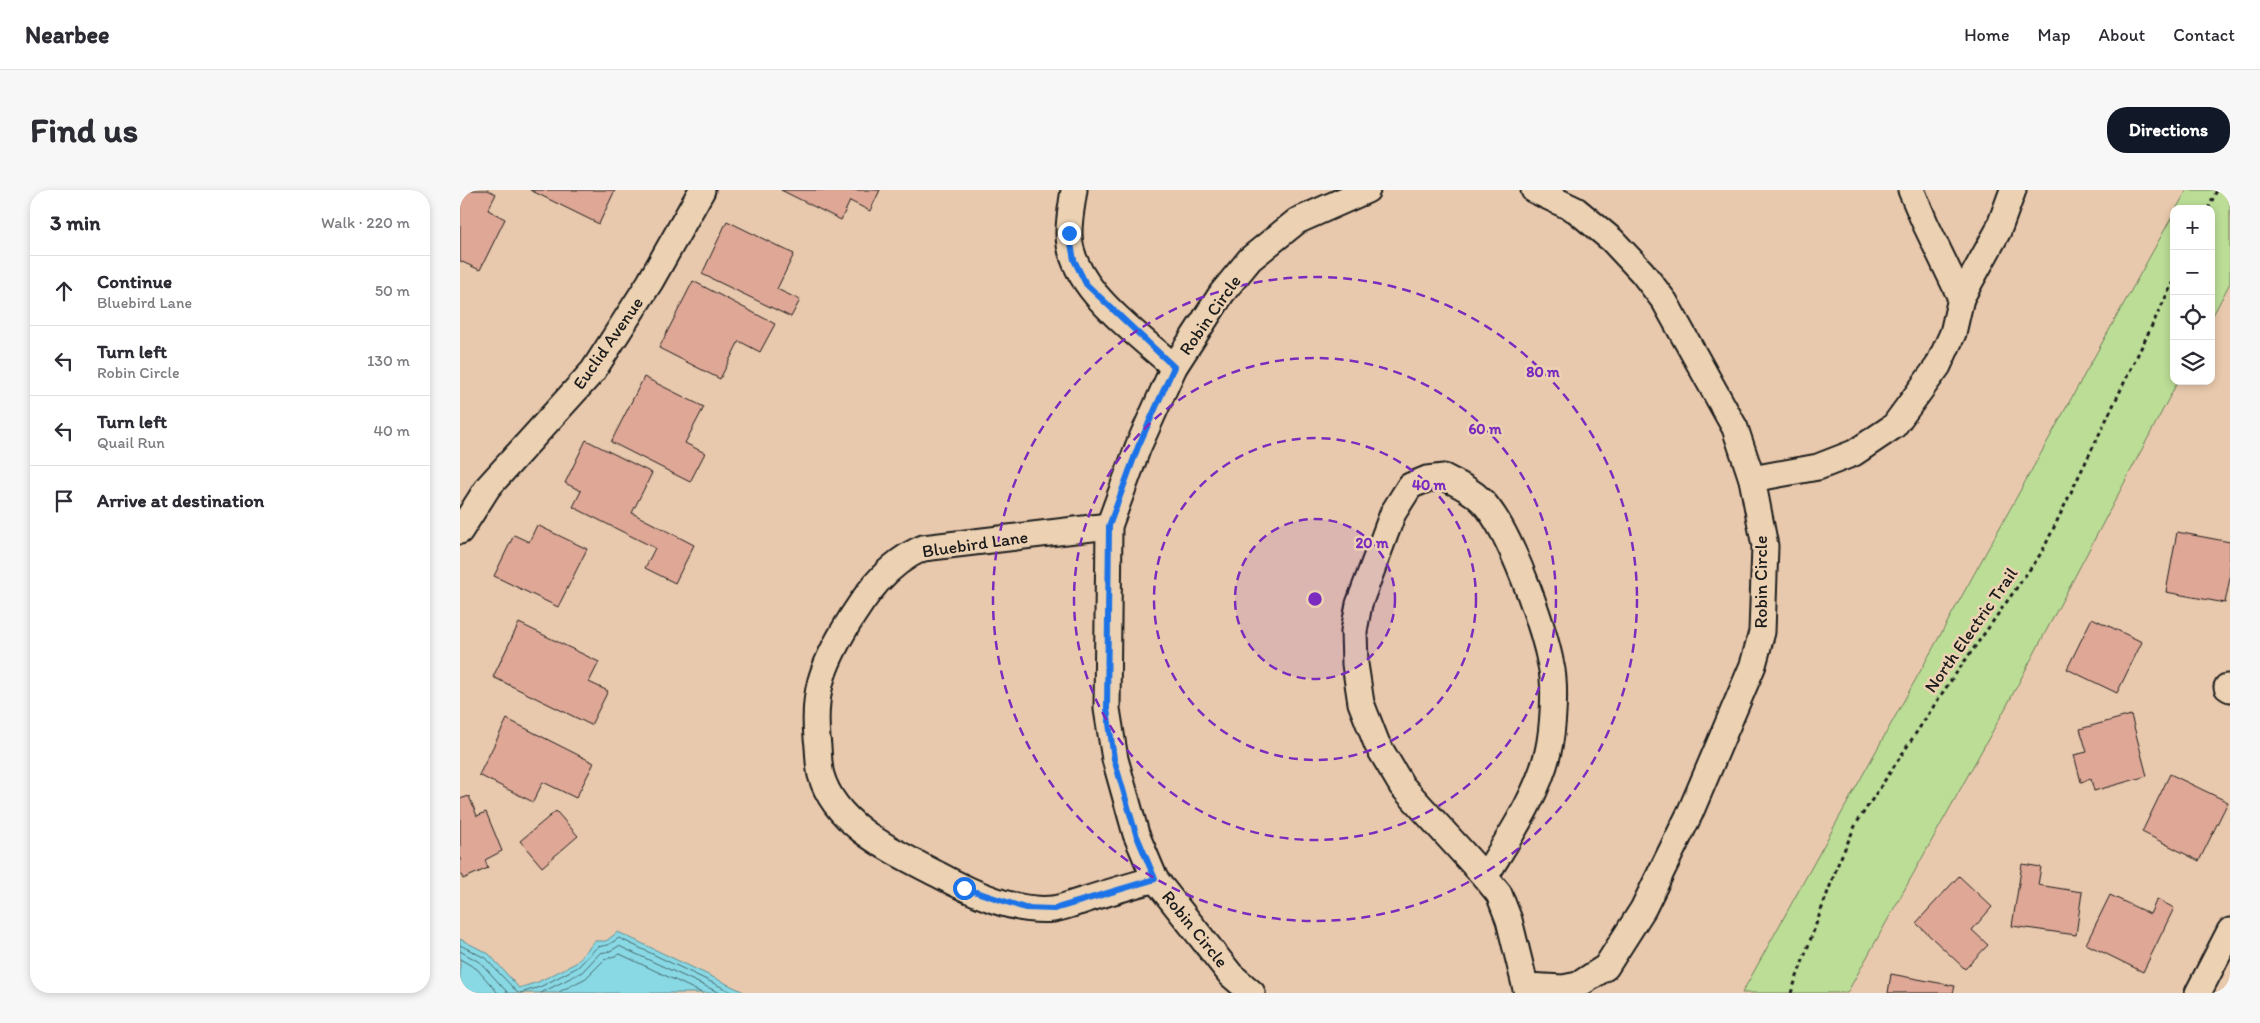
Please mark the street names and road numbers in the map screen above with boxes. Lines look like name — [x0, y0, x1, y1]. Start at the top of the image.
street label: Robin Circle — [1174, 271, 1246, 359]
street label: Euclid Avenue — [568, 292, 648, 394]
street label: Bluebird Lane — [921, 526, 1029, 562]
street label: Robin Circle — [1750, 535, 1772, 629]
street label: North Electric Trail — [1920, 563, 2022, 697]
street label: Robin Circle — [1157, 886, 1233, 972]

